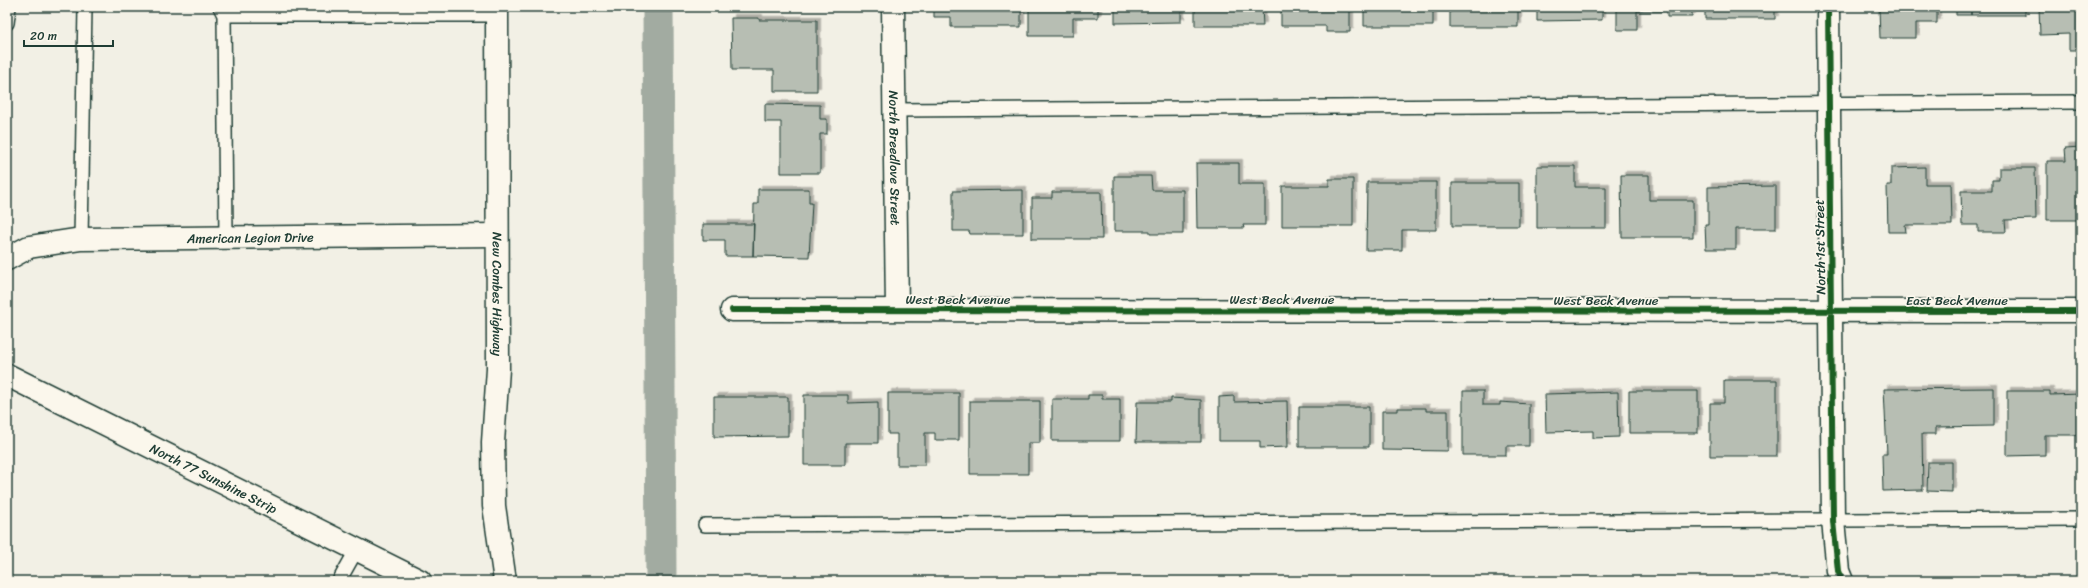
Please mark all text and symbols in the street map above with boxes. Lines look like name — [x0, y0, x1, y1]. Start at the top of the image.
scale bar — [24, 22, 113, 48]
text: 20 m — [30, 25, 57, 47]
street label: North Breedlove Street — [883, 90, 907, 226]
street label: North 1st Street — [1808, 199, 1832, 295]
street label: American Legion Drive — [186, 225, 314, 249]
street label: New Combes Highway — [486, 232, 509, 356]
street label: West Beck Avenue — [905, 288, 1011, 311]
street label: West Beck Avenue — [1229, 288, 1335, 311]
street label: West Beck Avenue — [1553, 289, 1659, 312]
street label: East Beck Avenue — [1906, 289, 2008, 312]
street label: North 77 Sunshine Strip — [146, 437, 282, 520]

